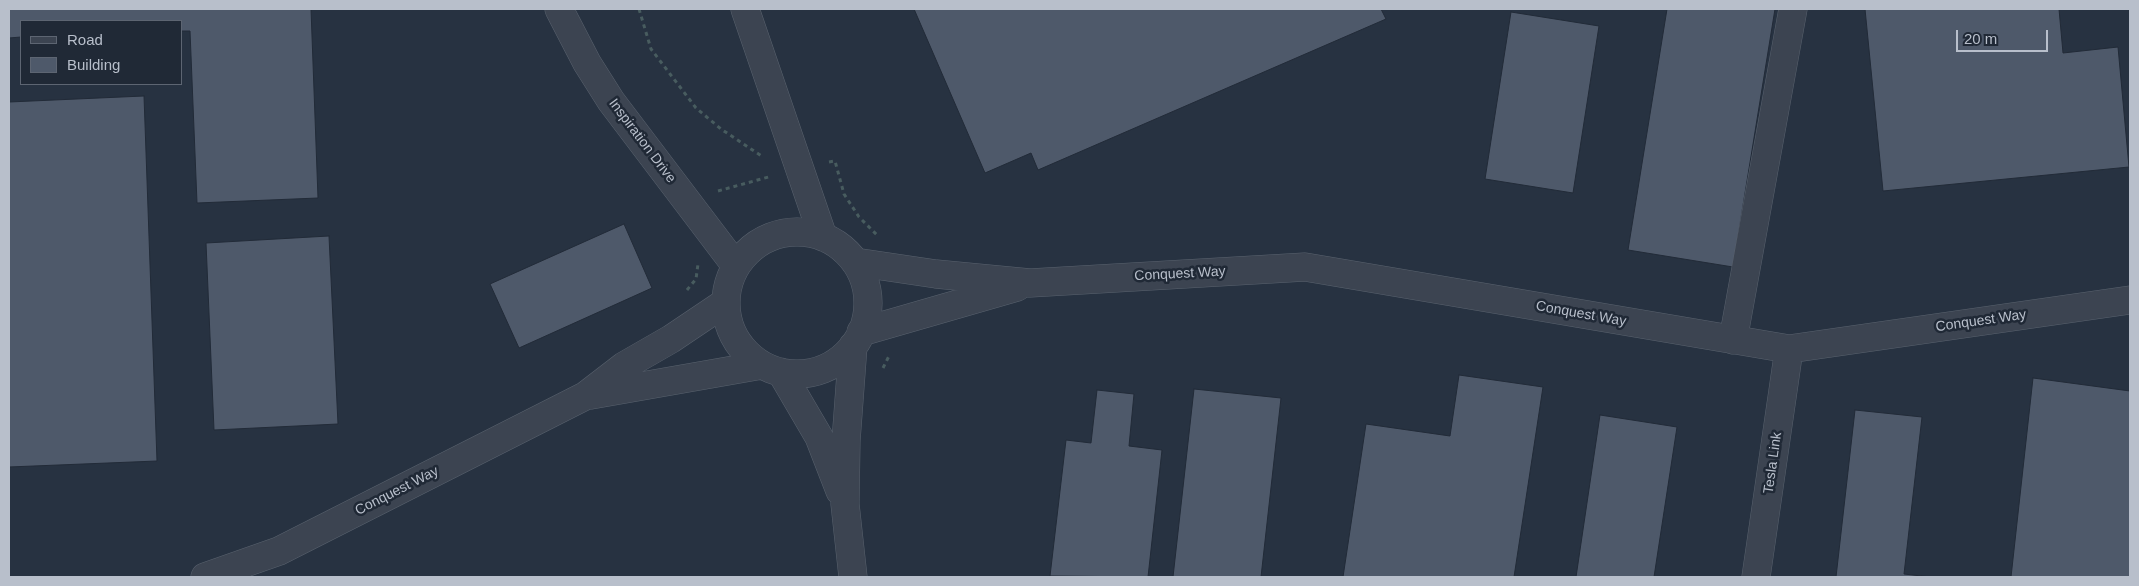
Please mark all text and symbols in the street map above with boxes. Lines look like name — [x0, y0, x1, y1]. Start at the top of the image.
legend — [20, 20, 182, 85]
scale bar — [1959, 20, 2052, 52]
text: 20 m — [1964, 30, 1997, 47]
text: Road — [67, 31, 103, 48]
text: Building — [67, 56, 120, 73]
street label: Inspiration Drive — [605, 96, 679, 186]
street label: Conquest Way — [1134, 263, 1226, 285]
street label: Conquest Way — [1535, 298, 1627, 330]
street label: Conquest Way — [1935, 306, 2027, 336]
street label: Tesla Link — [1760, 431, 1786, 495]
street label: Conquest Way — [353, 463, 441, 519]

